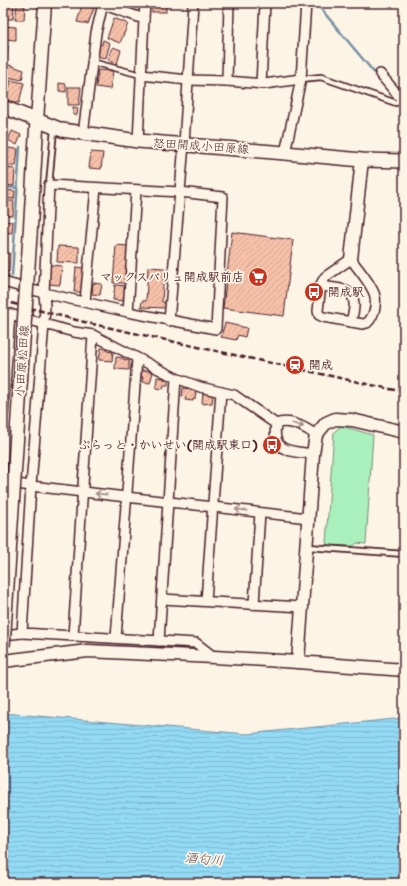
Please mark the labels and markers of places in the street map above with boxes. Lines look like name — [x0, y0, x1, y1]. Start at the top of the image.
supermarket icon: マックスバリュ開成駅前店 — [247, 266, 269, 288]
place label: マックスバリュ開成駅前店 — [100, 269, 244, 285]
bus stop icon: 開成駅 — [303, 281, 325, 303]
place label: 開成駅 — [328, 284, 364, 300]
station icon: 開成 — [284, 354, 306, 376]
place label: 開成 — [309, 357, 333, 373]
bus stop icon: ぷらっと・かいせい(開成駅東口) — [261, 434, 283, 456]
place label: ぷらっと・かいせい(開成駅東口) — [79, 437, 258, 453]

